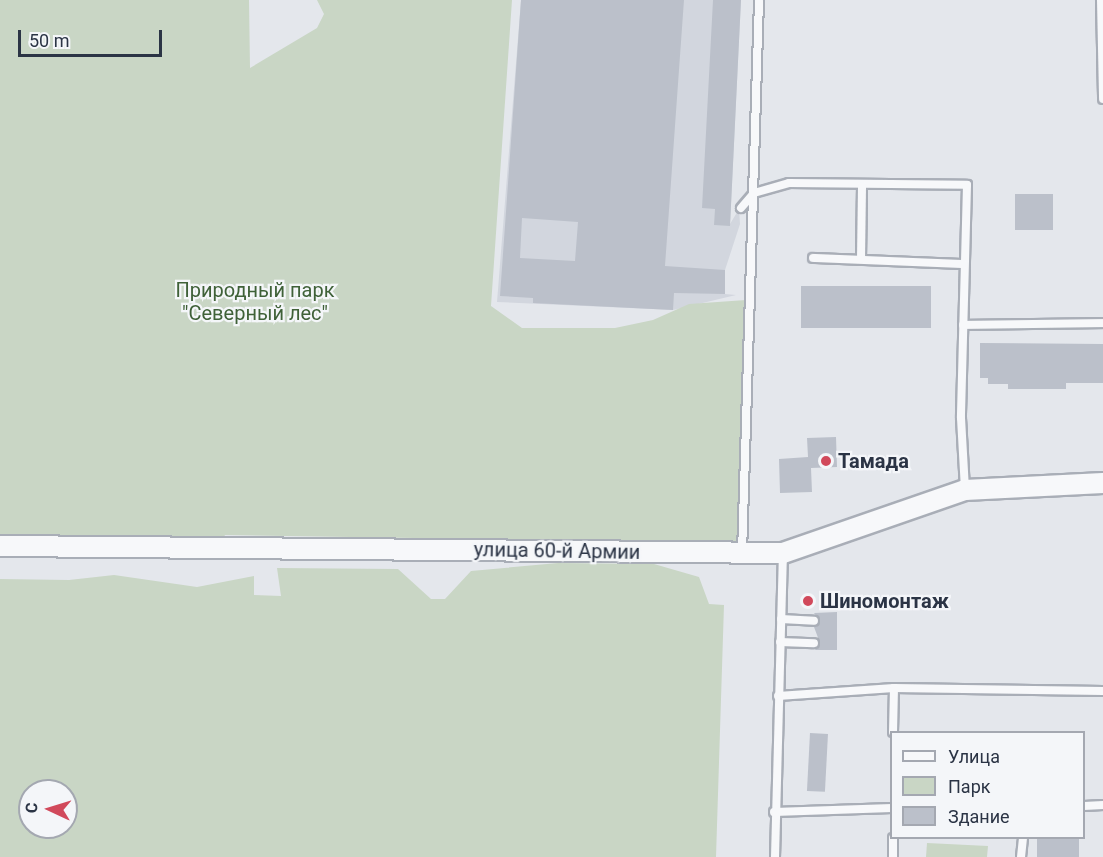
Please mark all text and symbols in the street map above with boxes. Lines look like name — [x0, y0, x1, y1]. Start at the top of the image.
scale bar — [21, 18, 165, 56]
text: 50 m — [29, 30, 69, 51]
park label: Природный парк "Северный лес" — [175, 279, 335, 326]
place label: Тамада — [838, 449, 909, 473]
marker: Тамада — [819, 454, 833, 468]
street label: улица 60-й Армии — [474, 538, 640, 564]
place label: Шиномонтаж — [820, 589, 949, 613]
marker: Шиномонтаж — [801, 594, 815, 608]
legend — [890, 731, 1085, 839]
text: Улица — [948, 746, 1000, 767]
text: Парк — [948, 776, 990, 797]
north arrow — [18, 779, 78, 839]
text: С — [22, 802, 41, 814]
text: Здание — [948, 806, 1010, 827]

